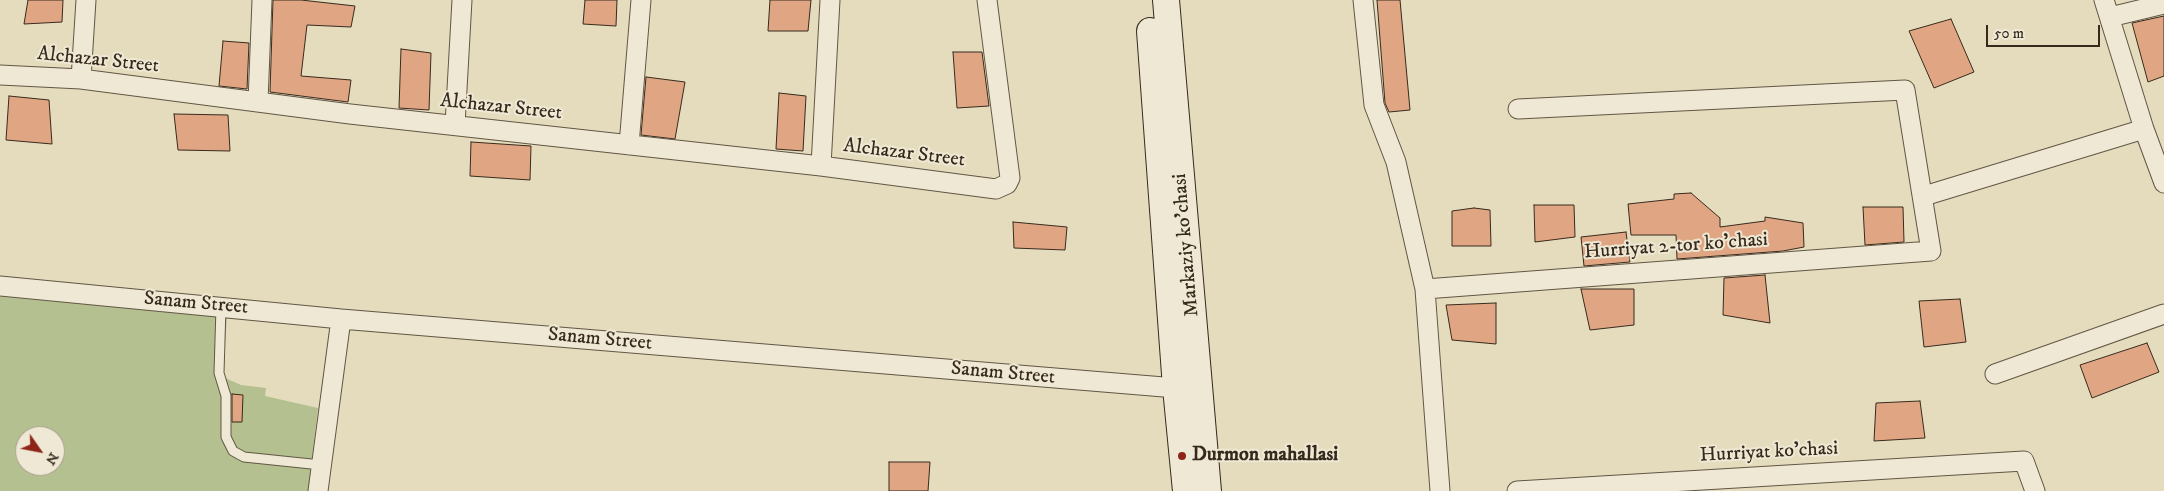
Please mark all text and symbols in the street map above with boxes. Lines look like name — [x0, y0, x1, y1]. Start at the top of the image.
scale bar — [1989, 15, 2103, 47]
text: 50 m — [1994, 24, 2024, 43]
street label: Alchazar Street — [36, 43, 160, 79]
street label: Alchazar Street — [439, 90, 563, 126]
street label: Alchazar Street — [842, 135, 966, 173]
street label: Markaziy ko'chasi — [1169, 172, 1205, 318]
street label: Hurriyat 2-tor ko'chasi — [1583, 229, 1769, 265]
street label: Sanam Street — [143, 287, 249, 321]
street label: Sanam Street — [547, 323, 653, 357]
street label: Sanam Street — [950, 357, 1056, 391]
north arrow — [15, 426, 65, 476]
street label: Hurriyat ko'chasi — [1699, 437, 1839, 469]
place label: Durmon mahallasi — [1192, 444, 1338, 468]
text: N — [41, 449, 62, 468]
marker: Durmon mahallasi — [1176, 450, 1188, 462]

